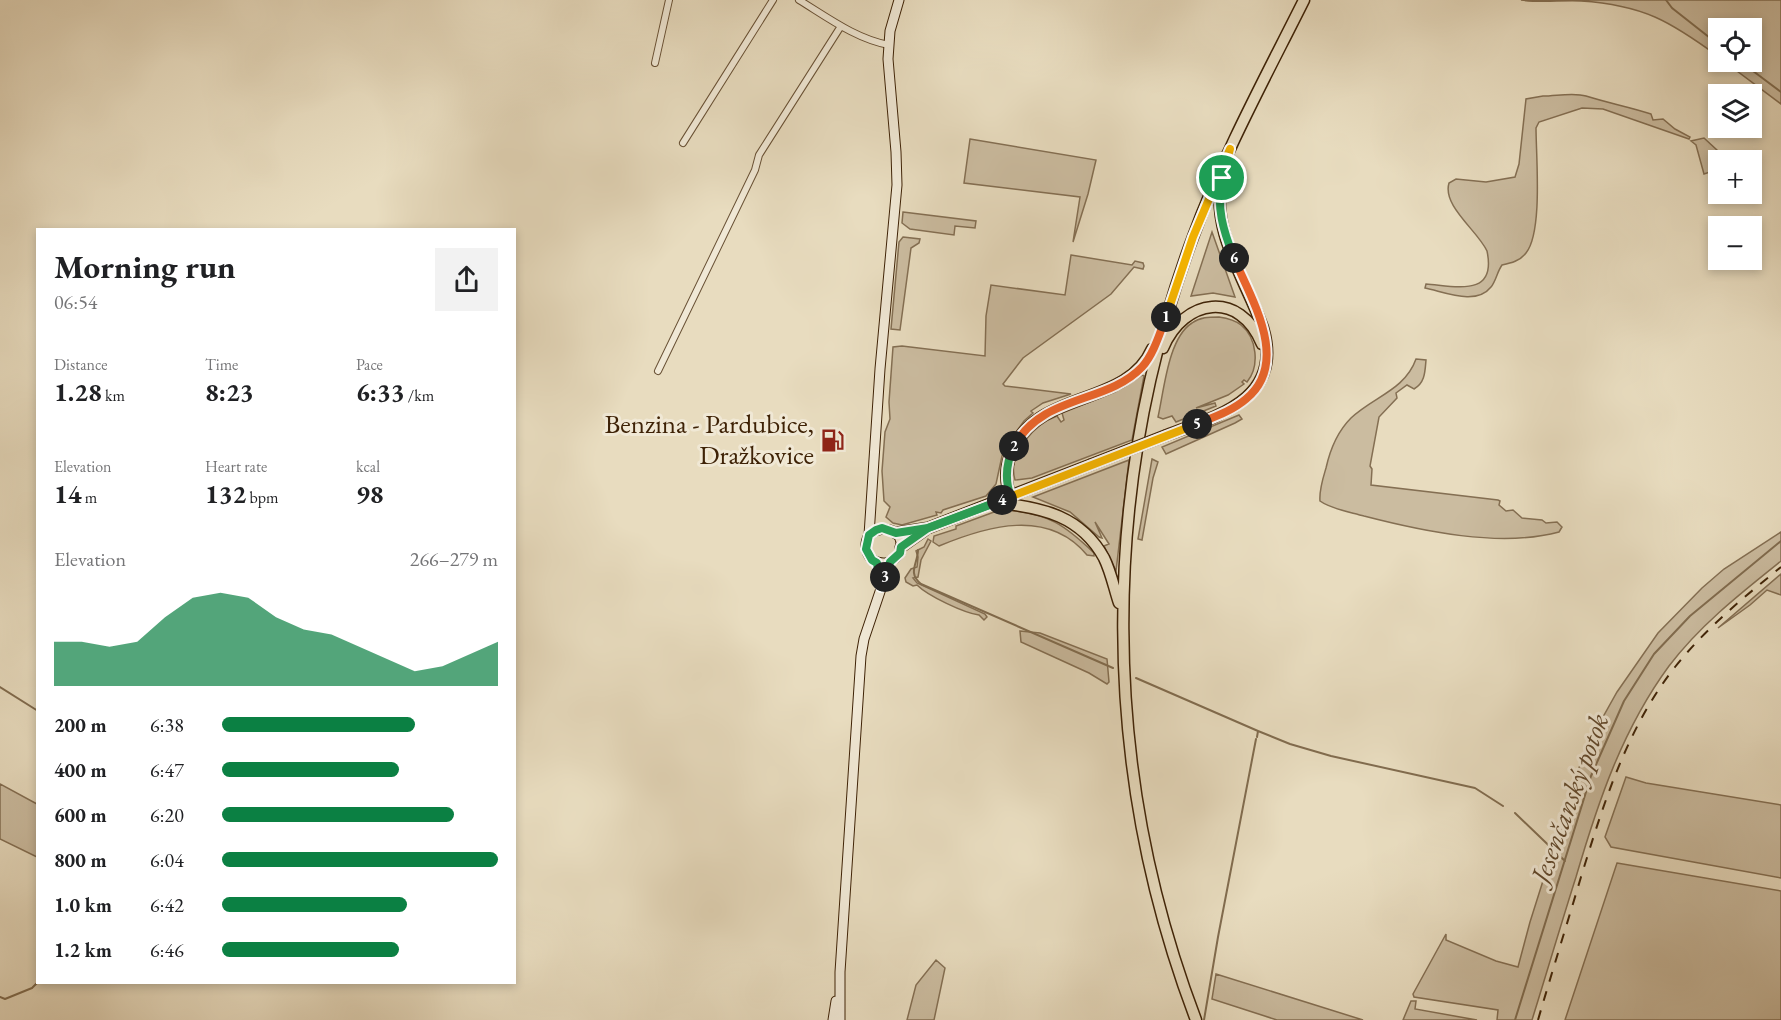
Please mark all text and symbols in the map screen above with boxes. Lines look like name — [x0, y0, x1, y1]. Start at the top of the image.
map controls — [1708, 18, 1762, 270]
button: locate — [1708, 18, 1762, 72]
button: layers — [1708, 84, 1762, 138]
button: + — [1708, 150, 1762, 204]
pin — [1196, 152, 1247, 203]
icon: arrive — [1205, 161, 1238, 194]
button: − — [1708, 216, 1762, 270]
pin: 6 — [1219, 243, 1249, 273]
text: Morning run — [54, 245, 236, 288]
text: 6 — [1230, 247, 1238, 268]
button: share — [435, 248, 498, 311]
text: 06:54 — [54, 289, 97, 315]
pin: 1 — [1151, 302, 1181, 332]
text: 1 — [1162, 306, 1170, 327]
text: Distance — [54, 354, 107, 375]
text: Time — [205, 354, 238, 375]
text: Pace — [356, 354, 383, 375]
text: 1.28 — [54, 375, 102, 409]
text: 8:23 — [205, 375, 254, 409]
text: 6:33 — [356, 375, 405, 409]
text: km — [102, 385, 125, 406]
text: /km — [405, 385, 434, 406]
place label: Benzina - Pardubice, Dražkovice — [604, 406, 814, 472]
pin: 5 — [1182, 409, 1212, 439]
text: 5 — [1193, 413, 1201, 434]
fuel station icon: Benzina - Pardubice, Dražkovice — [819, 427, 845, 453]
pin: 2 — [999, 431, 1029, 461]
text: 2 — [1010, 435, 1018, 456]
text: Elevation — [54, 456, 112, 477]
text: Heart rate — [205, 456, 267, 477]
text: kcal — [356, 456, 380, 477]
text: 14 — [54, 477, 82, 511]
text: 132 — [205, 477, 246, 511]
text: 98 — [356, 477, 384, 511]
pin: 4 — [987, 485, 1017, 515]
text: m — [82, 487, 97, 508]
text: bpm — [246, 487, 278, 508]
text: 4 — [998, 489, 1006, 510]
text: Elevation — [54, 546, 126, 572]
text: 266–279 m — [410, 546, 498, 572]
pin: 3 — [870, 562, 900, 592]
text: 3 — [881, 566, 889, 587]
water label: Jesenčanský potok — [1520, 708, 1616, 893]
text: 200 m — [54, 712, 107, 738]
text: 6:38 — [150, 712, 184, 738]
text: 400 m — [54, 757, 107, 783]
text: 6:47 — [150, 757, 184, 783]
text: 600 m — [54, 802, 107, 828]
text: 6:20 — [150, 802, 184, 828]
text: 800 m — [54, 847, 107, 873]
text: 6:04 — [150, 847, 184, 873]
text: 1.0 km — [54, 892, 112, 918]
text: 6:42 — [150, 892, 184, 918]
text: 1.2 km — [54, 937, 112, 963]
text: 6:46 — [150, 937, 184, 963]

